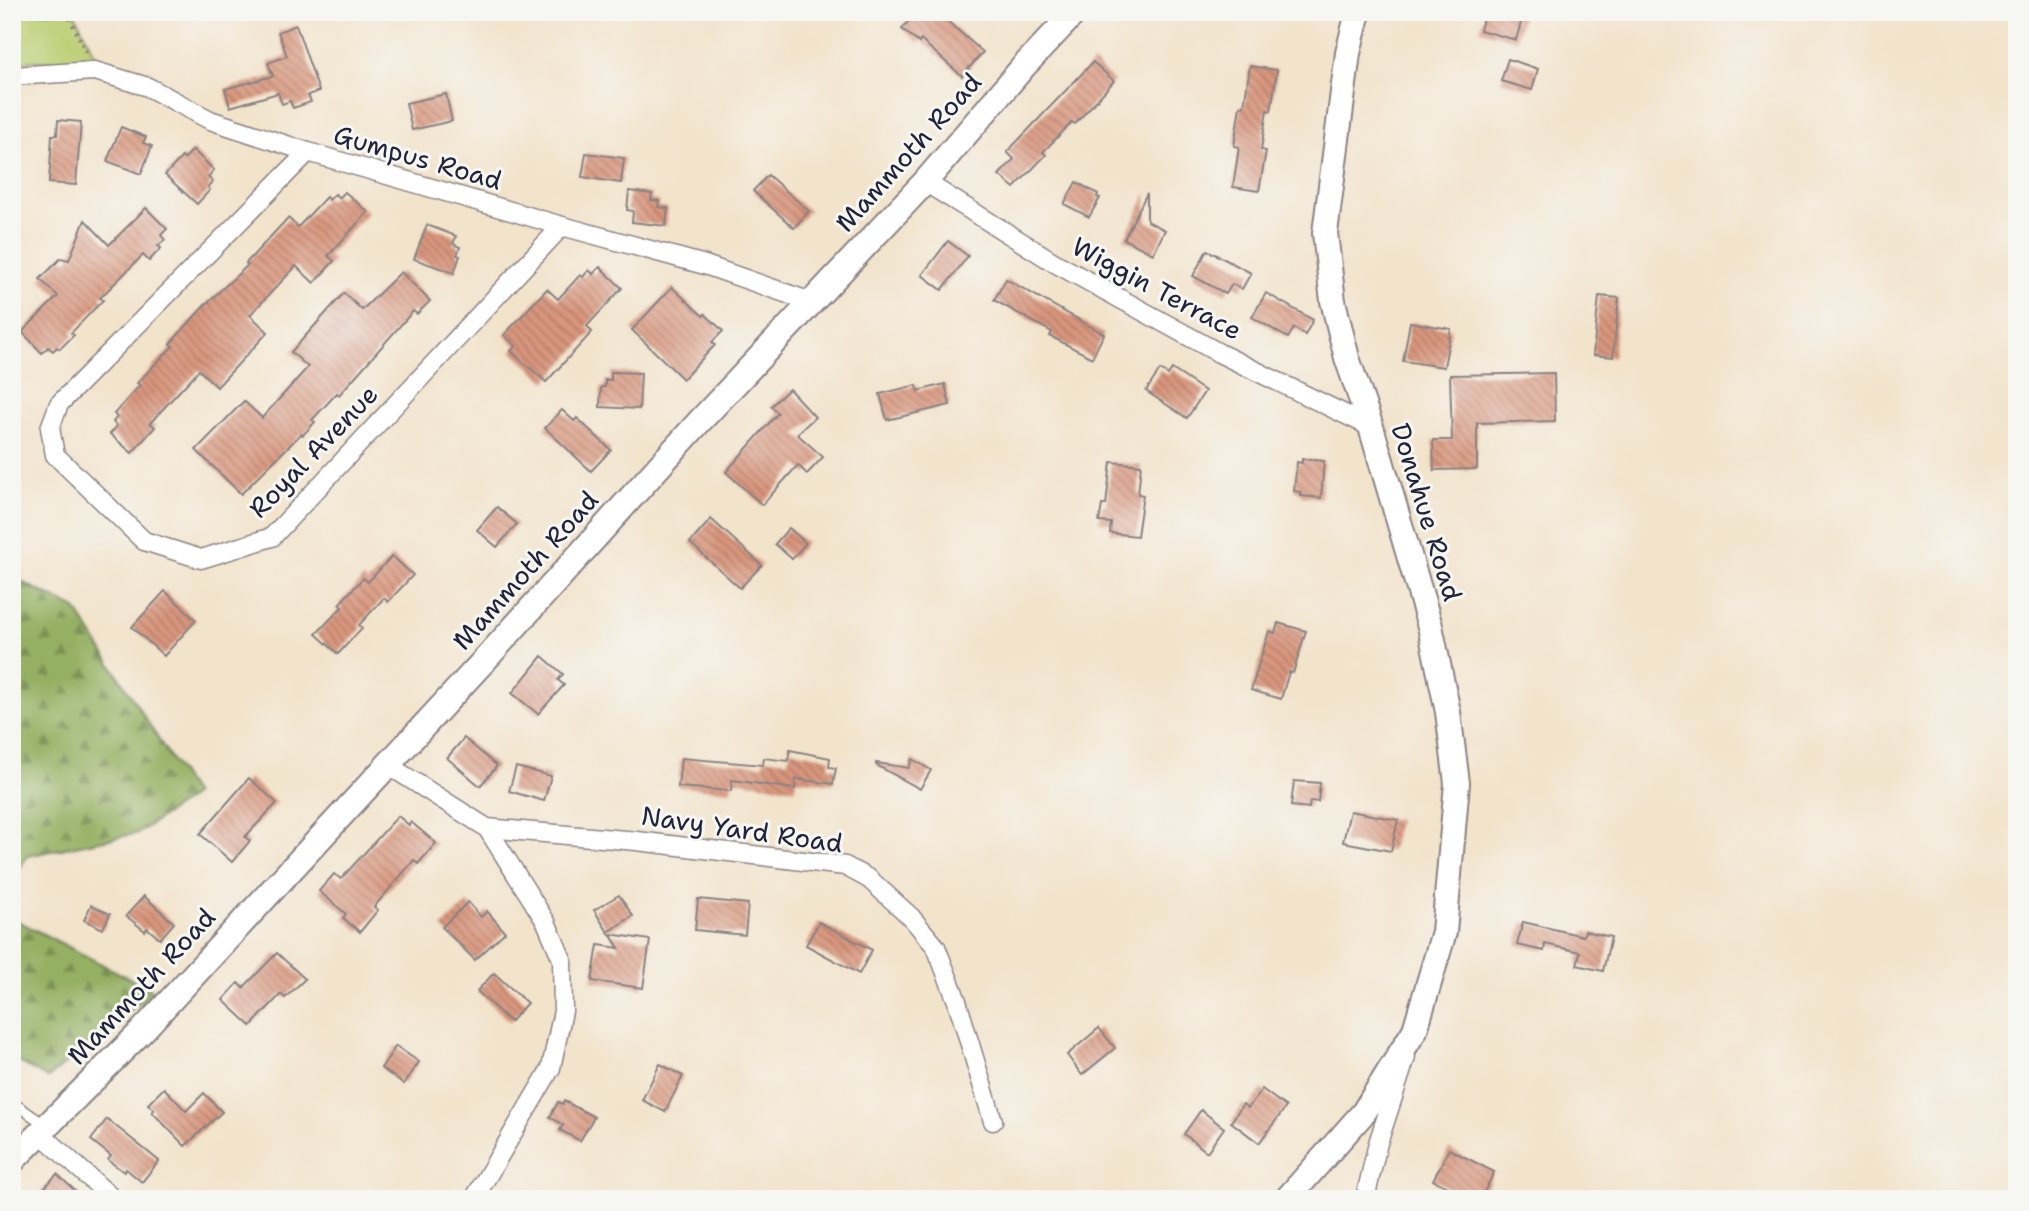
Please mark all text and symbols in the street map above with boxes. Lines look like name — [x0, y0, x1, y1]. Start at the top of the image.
street label: Mammoth Road — [827, 65, 989, 239]
street label: Gumpus Road — [330, 116, 506, 198]
street label: Wiggin Terrace — [1066, 228, 1248, 348]
street label: Royal Avenue — [241, 377, 385, 525]
street label: Donahue Road — [1383, 419, 1471, 605]
street label: Mammoth Road — [444, 483, 606, 657]
street label: Navy Yard Road — [639, 798, 845, 860]
street label: Mammoth Road — [59, 900, 223, 1072]

